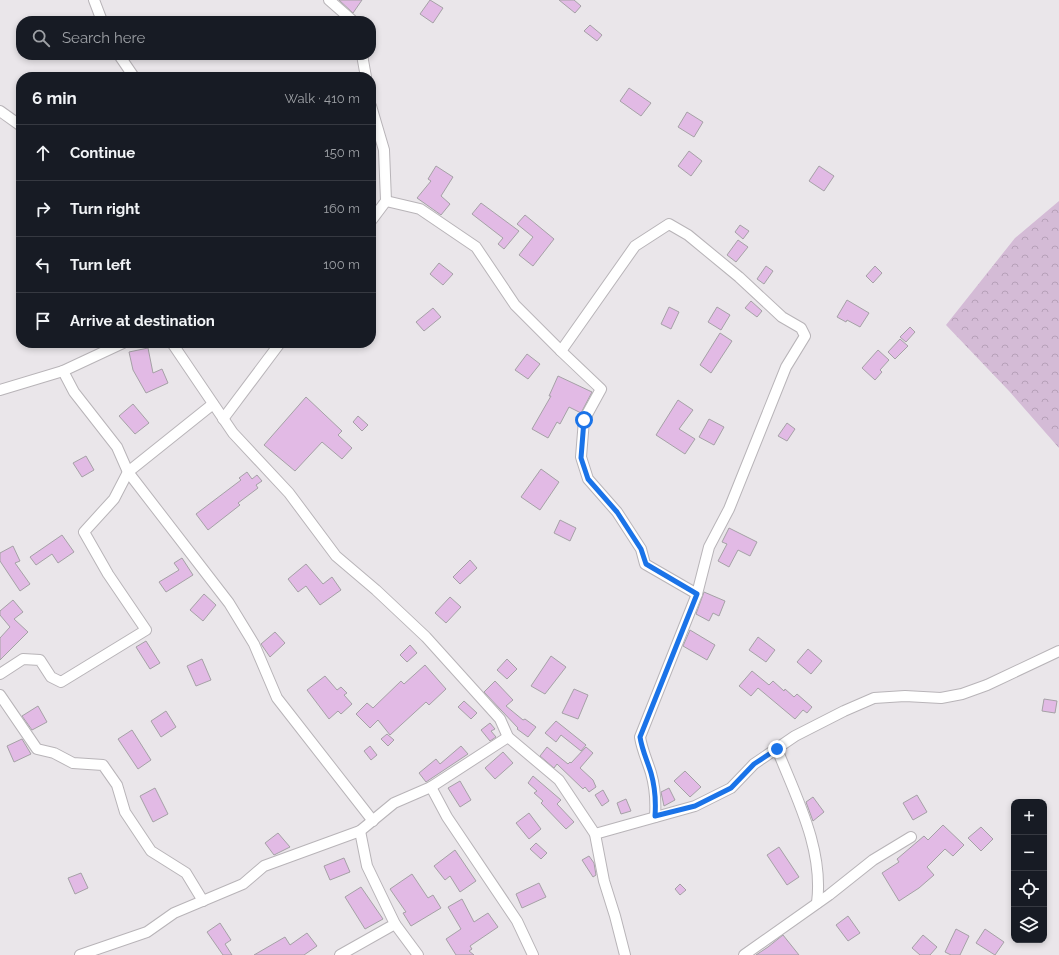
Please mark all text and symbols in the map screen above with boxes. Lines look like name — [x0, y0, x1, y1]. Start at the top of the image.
search box — [16, 16, 376, 60]
icon: search — [30, 27, 52, 49]
text: Search here — [62, 29, 145, 47]
text: 6 min — [32, 88, 77, 108]
text: Walk · 410 m — [285, 91, 360, 106]
icon: ahead — [32, 142, 54, 164]
text: Continue — [70, 144, 135, 162]
text: 150 m — [324, 145, 360, 160]
icon: right — [32, 198, 54, 220]
text: Turn right — [70, 200, 140, 218]
text: 160 m — [323, 201, 360, 216]
icon: left — [32, 254, 54, 276]
text: Turn left — [70, 256, 131, 274]
text: 100 m — [323, 257, 360, 272]
icon: arrive — [32, 310, 54, 332]
text: Arrive at destination — [70, 312, 215, 330]
route start — [575, 411, 593, 429]
route end — [768, 740, 786, 758]
map controls — [1011, 799, 1047, 943]
button: + — [1011, 799, 1047, 835]
button: − — [1011, 835, 1047, 871]
button: locate — [1011, 871, 1047, 907]
button: layers — [1011, 907, 1047, 943]

